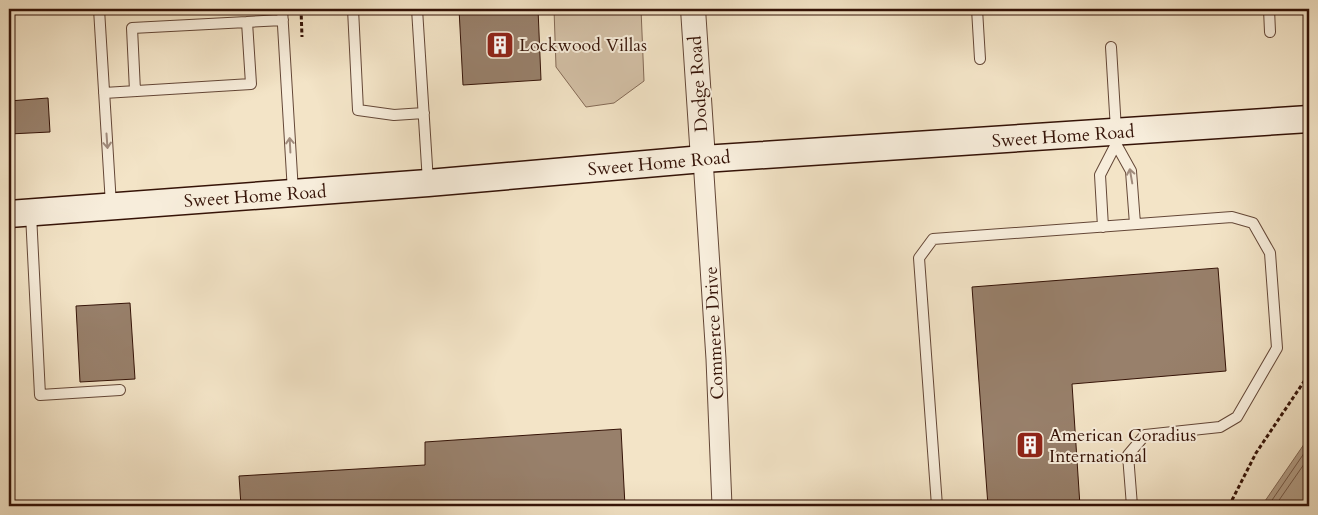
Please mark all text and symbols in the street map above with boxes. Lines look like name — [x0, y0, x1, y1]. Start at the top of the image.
building icon: Lockwood Villas — [485, 30, 515, 60]
place label: Lockwood Villas — [519, 33, 647, 58]
street label: Dodge Road — [683, 34, 714, 133]
street label: Sweet Home Road — [991, 119, 1136, 154]
one-way arrow — [102, 133, 112, 149]
one-way arrow — [285, 137, 294, 153]
street label: Sweet Home Road — [587, 145, 732, 182]
one-way arrow — [1125, 168, 1135, 184]
street label: Sweet Home Road — [183, 179, 328, 214]
street label: Commerce Drive — [699, 266, 730, 400]
place label: American Coradius International — [1049, 423, 1196, 469]
building icon: American Coradius International — [1015, 430, 1045, 460]

